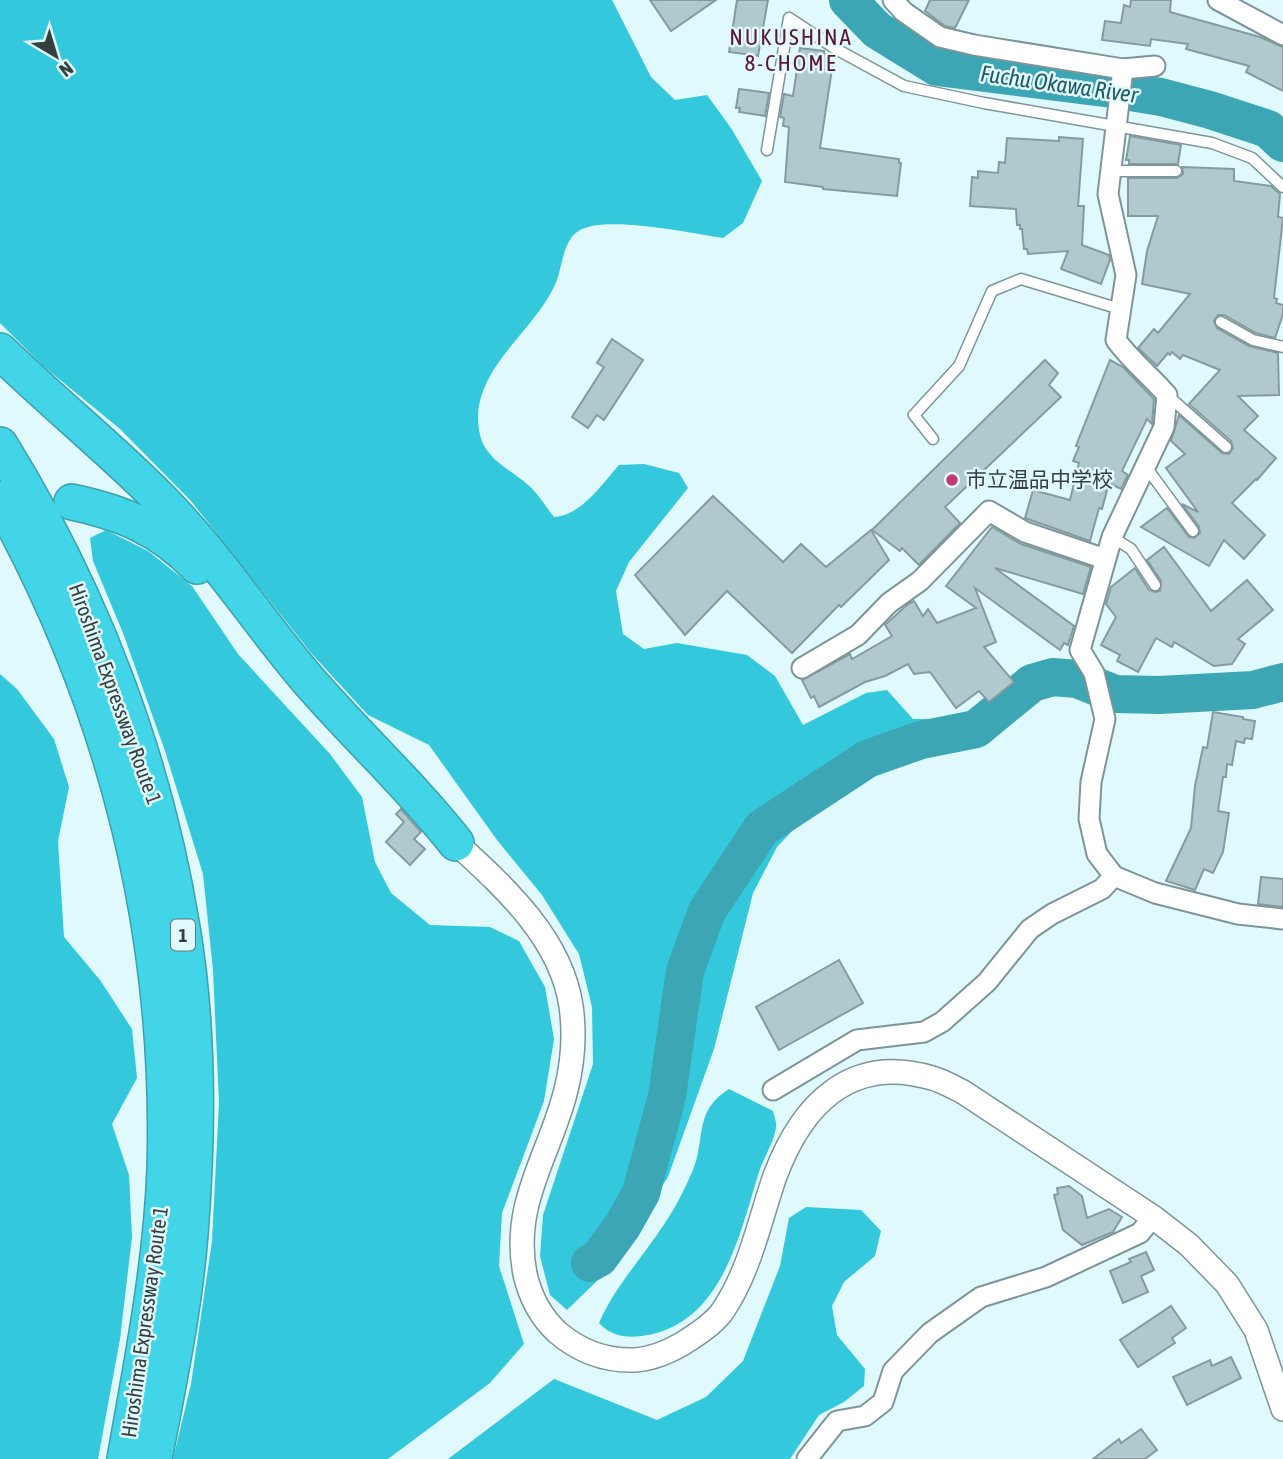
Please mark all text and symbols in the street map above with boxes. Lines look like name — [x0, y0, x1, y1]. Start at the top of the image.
north arrow — [21, 21, 91, 91]
district label: NUKUSHINA 8-CHOME — [729, 24, 853, 76]
text: N — [55, 57, 78, 82]
water label: Fuchu Okawa River — [979, 60, 1140, 108]
place label: 市立温品中学校 — [966, 467, 1113, 491]
marker: 市立温品中学校 — [944, 472, 960, 488]
street label: Hiroshima Expressway Route 1 — [65, 580, 167, 807]
road number: 1 — [171, 920, 195, 951]
street label: Hiroshima Expressway Route 1 — [116, 1205, 172, 1439]

